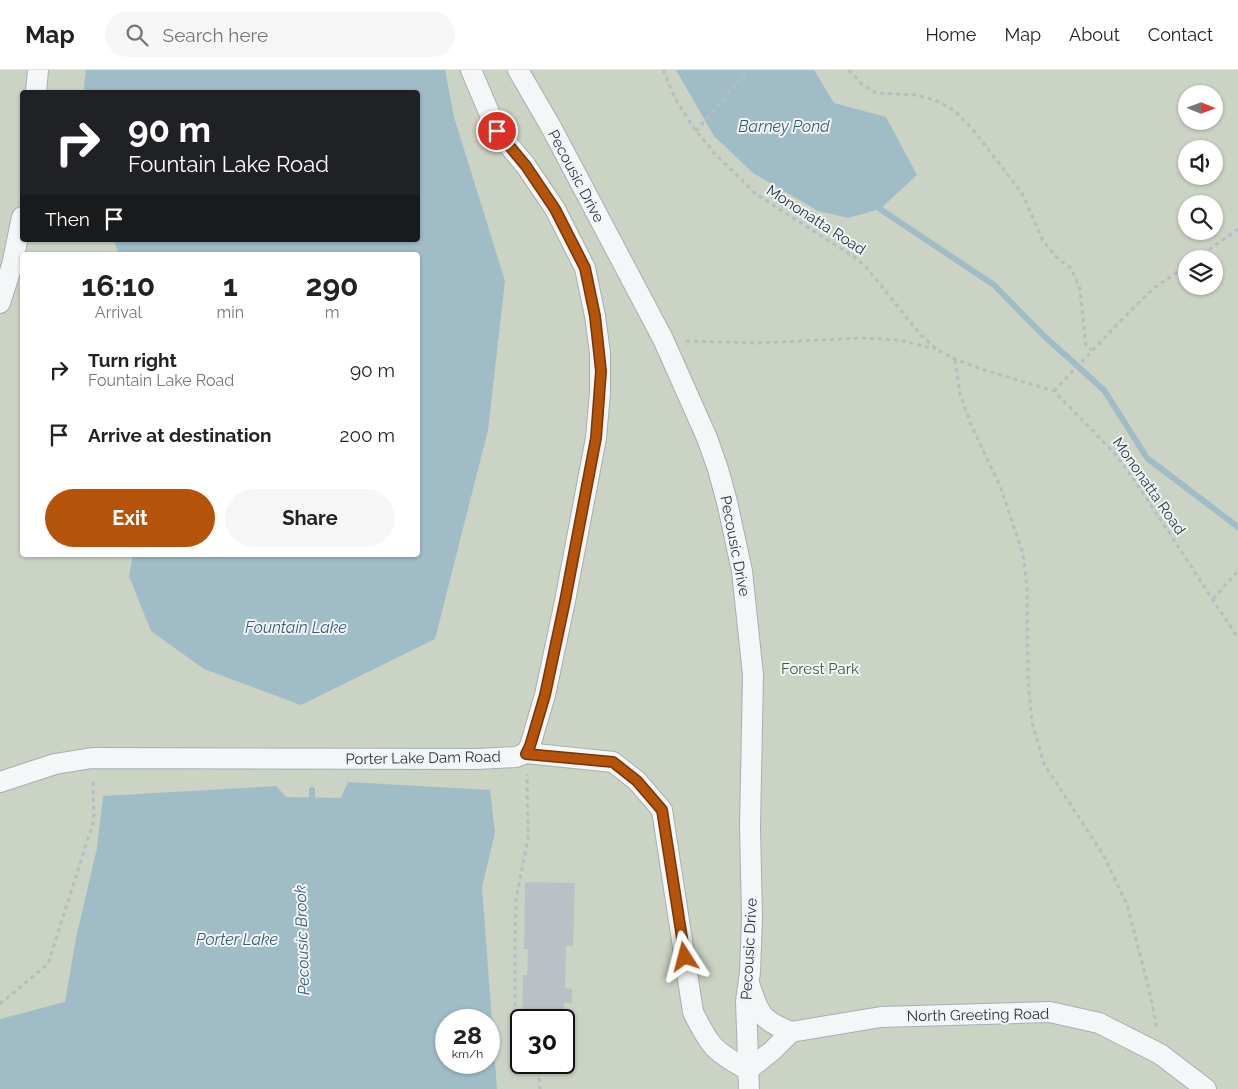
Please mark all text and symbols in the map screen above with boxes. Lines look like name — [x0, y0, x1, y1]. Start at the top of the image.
search box — [105, 12, 455, 57]
text: Map — [25, 20, 75, 49]
icon: search — [123, 21, 151, 49]
text: Search here — [163, 24, 268, 46]
text: Home — [925, 24, 976, 45]
text: Map — [1004, 24, 1041, 45]
text: About — [1069, 24, 1120, 45]
text: Contact — [1148, 24, 1213, 45]
north arrow — [1178, 85, 1222, 130]
map controls — [1178, 85, 1223, 295]
text: 90 m — [128, 109, 211, 150]
icon: right — [45, 110, 110, 175]
pin — [476, 110, 518, 152]
icon: arrive — [483, 117, 511, 145]
water label: Barney Pond — [738, 117, 830, 136]
street label: Pecousic Drive — [544, 127, 608, 226]
button: sound — [1178, 140, 1223, 185]
text: Fountain Lake Road — [128, 151, 329, 177]
street label: Mononatta Road — [763, 181, 869, 259]
button: search — [1178, 195, 1223, 240]
icon: arrive — [100, 205, 128, 233]
text: Then — [45, 208, 90, 230]
button: layers — [1178, 250, 1223, 295]
text: 16:10 — [81, 268, 155, 303]
text: 1 — [223, 268, 238, 303]
text: 290 — [306, 268, 359, 303]
text: Arrival — [95, 303, 142, 322]
text: min — [217, 303, 244, 322]
text: m — [325, 303, 339, 322]
text: Turn right — [88, 349, 177, 371]
icon: right — [45, 356, 73, 384]
text: 90 m — [350, 359, 395, 381]
text: Fountain Lake Road — [88, 371, 234, 390]
icon: arrive — [45, 421, 73, 449]
text: Arrive at destination — [88, 424, 272, 446]
text: 200 m — [340, 424, 395, 446]
street label: Mononatta Road — [1109, 434, 1189, 538]
button: Exit — [45, 489, 215, 547]
button: Share — [225, 489, 395, 547]
street label: Pecousic Drive — [716, 494, 754, 598]
water label: Fountain Lake — [245, 618, 347, 637]
park label: Forest Park — [781, 660, 859, 678]
street label: Porter Lake Dam Road — [345, 748, 501, 768]
water label: Pecousic Brook — [291, 884, 313, 996]
street label: Pecousic Drive — [737, 897, 761, 1001]
water label: Porter Lake — [196, 930, 278, 949]
position arrow — [658, 930, 710, 982]
street label: North Greeting Road — [907, 1005, 1049, 1025]
speed limit sign: 30 — [510, 1009, 575, 1074]
text: 28 — [453, 1020, 482, 1050]
text: km/h — [452, 1047, 483, 1061]

